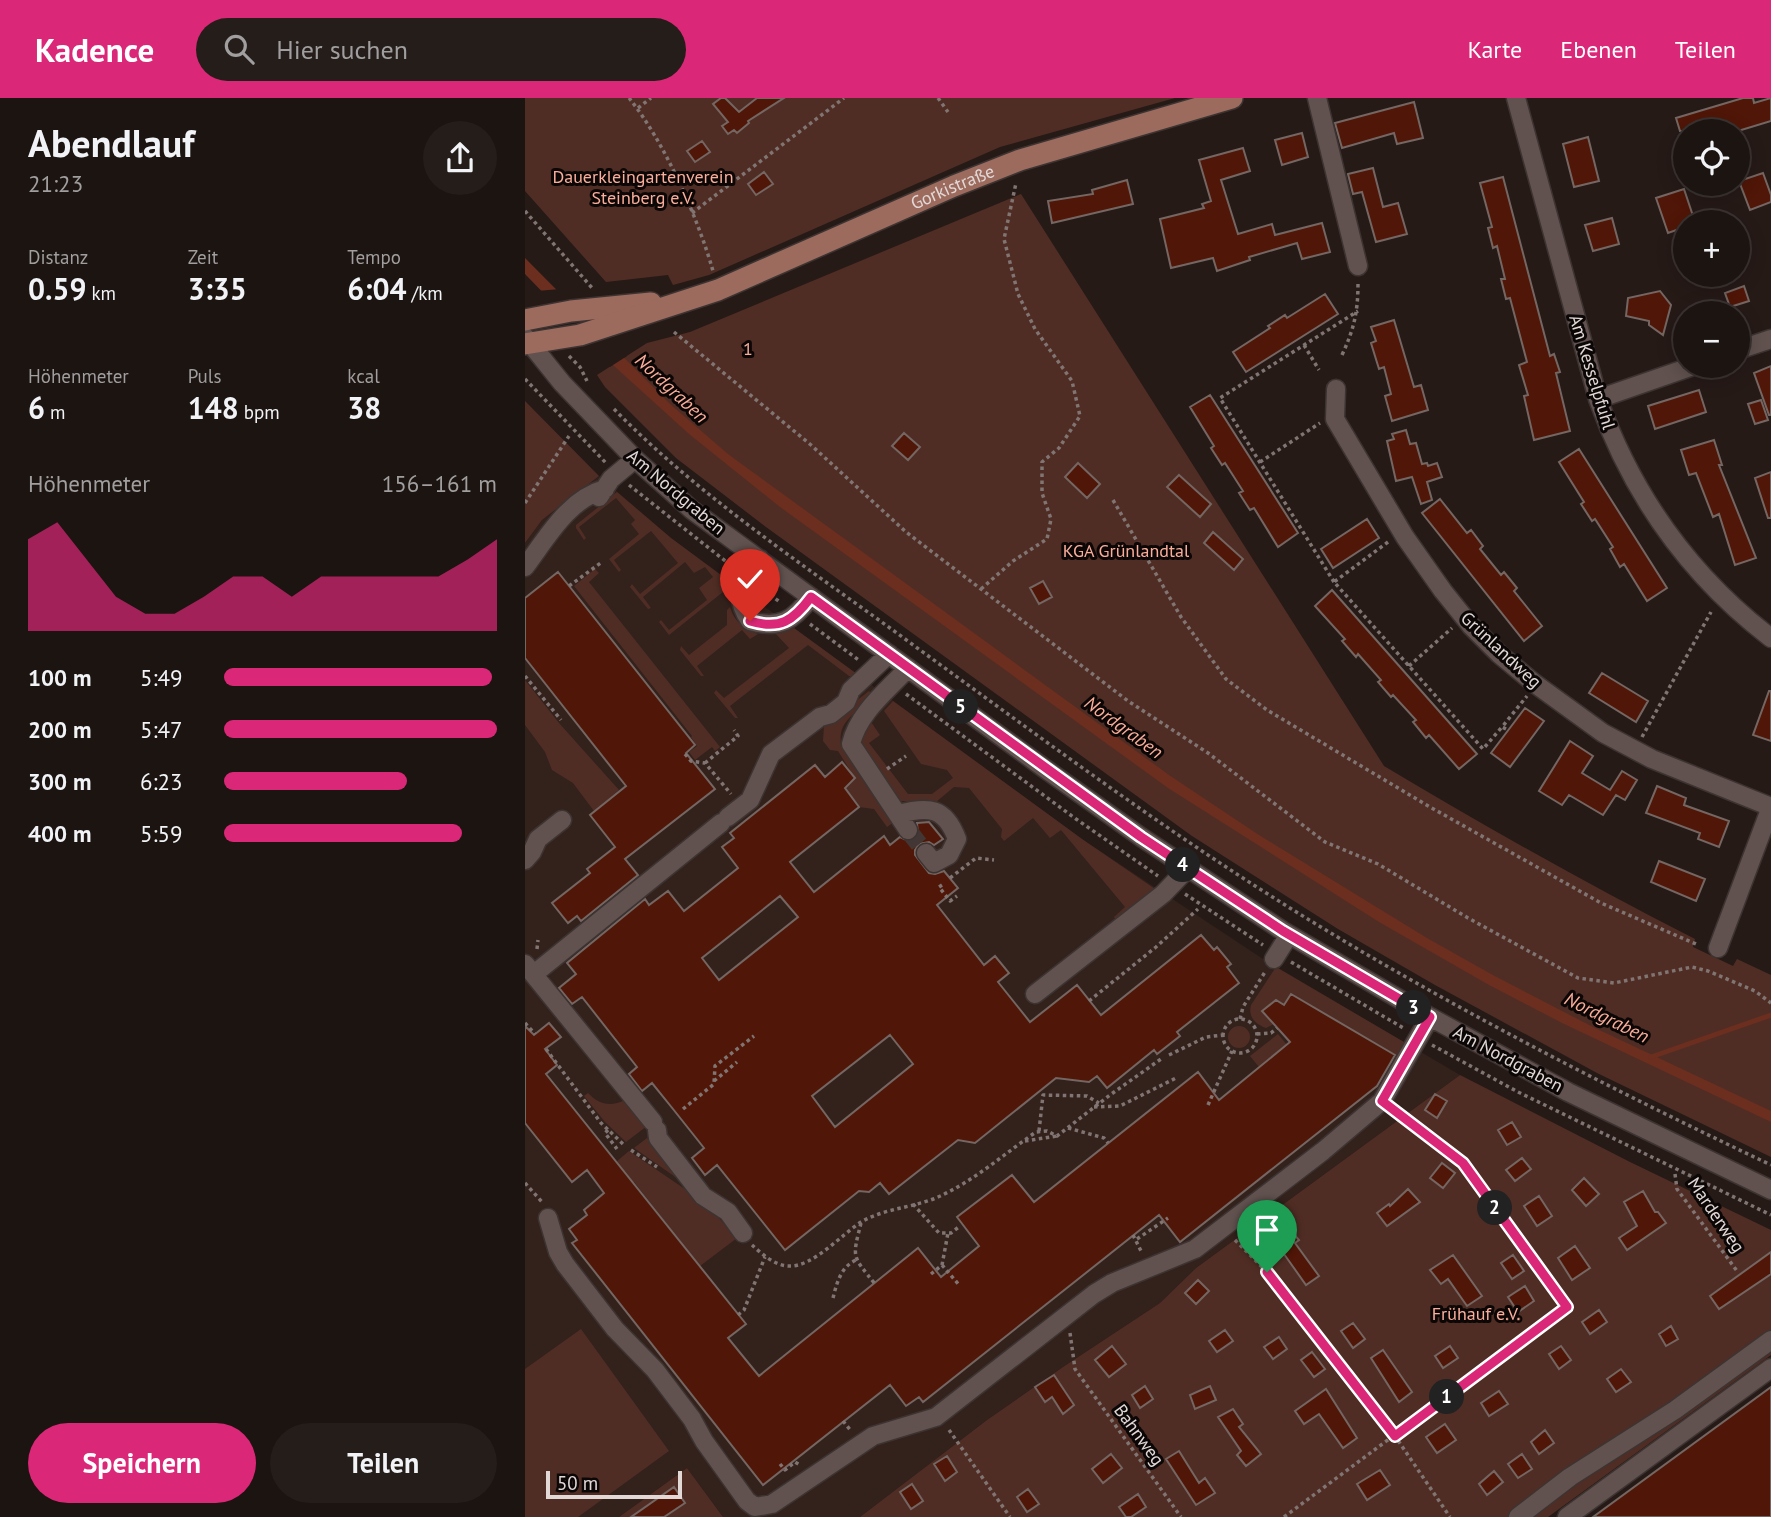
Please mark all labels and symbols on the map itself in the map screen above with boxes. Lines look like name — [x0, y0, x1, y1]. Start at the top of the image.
street label: Gorkistraße — [907, 159, 998, 215]
park label: Dauerkleingartenverein Steinberg e.V. — [552, 165, 734, 209]
street label: Am Kesselpfuhl — [1564, 312, 1621, 433]
park label: 1 — [743, 337, 753, 360]
water label: Nordgraben — [630, 348, 714, 428]
street label: Am Nordgraben — [623, 444, 730, 539]
park label: KGA Grünlandtal — [1063, 539, 1190, 562]
pin — [720, 549, 780, 621]
street label: Grünlandweg — [1456, 606, 1547, 693]
pin: 5 — [943, 690, 978, 724]
water label: Nordgraben — [1080, 690, 1168, 764]
pin: 4 — [1165, 848, 1201, 882]
water label: Nordgraben — [1561, 986, 1653, 1048]
pin: 3 — [1397, 990, 1431, 1026]
street label: Am Nordgraben — [1449, 1020, 1567, 1097]
street label: Marderweg — [1683, 1173, 1750, 1257]
pin: 2 — [1478, 1190, 1513, 1226]
pin — [1237, 1200, 1297, 1272]
park label: Frühauf e.V. — [1432, 1302, 1520, 1325]
pin: 1 — [1429, 1380, 1465, 1414]
street label: Bahnweg — [1109, 1399, 1170, 1470]
scale bar — [546, 1468, 683, 1500]

